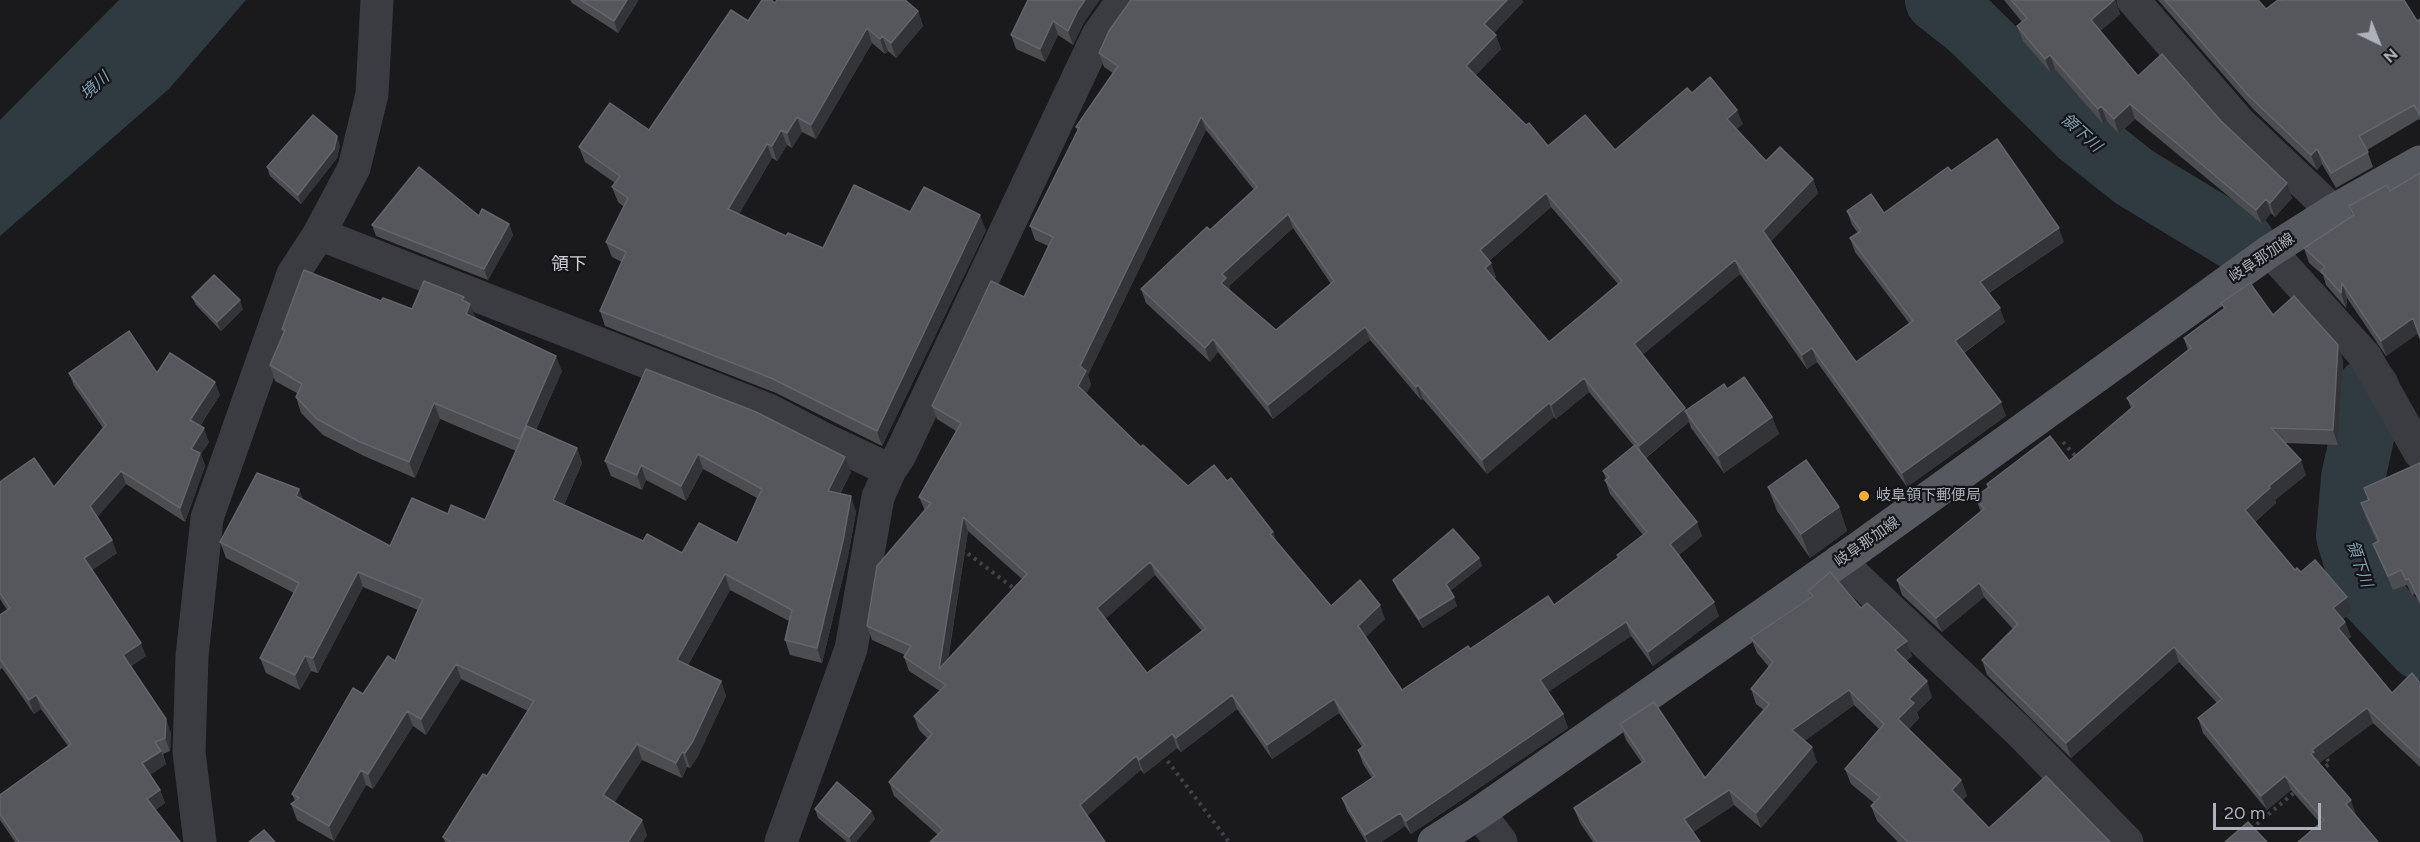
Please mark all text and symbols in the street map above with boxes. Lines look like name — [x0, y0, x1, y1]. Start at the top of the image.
north arrow — [2348, 12, 2408, 72]
text: N — [2380, 44, 2402, 67]
water label: 境川 — [77, 68, 113, 104]
water label: 領下川 — [2057, 110, 2105, 156]
street label: 岐阜那加線 — [2226, 230, 2298, 286]
district label: 領下 — [551, 254, 587, 276]
place label: 岐阜領下郵便局 — [1876, 487, 1981, 505]
marker: 岐阜領下郵便局 — [1857, 489, 1871, 503]
street label: 岐阜那加線 — [1831, 513, 1903, 571]
water label: 領下川 — [2342, 538, 2376, 590]
scale bar — [2216, 791, 2324, 829]
text: 20 m — [2224, 802, 2265, 824]

